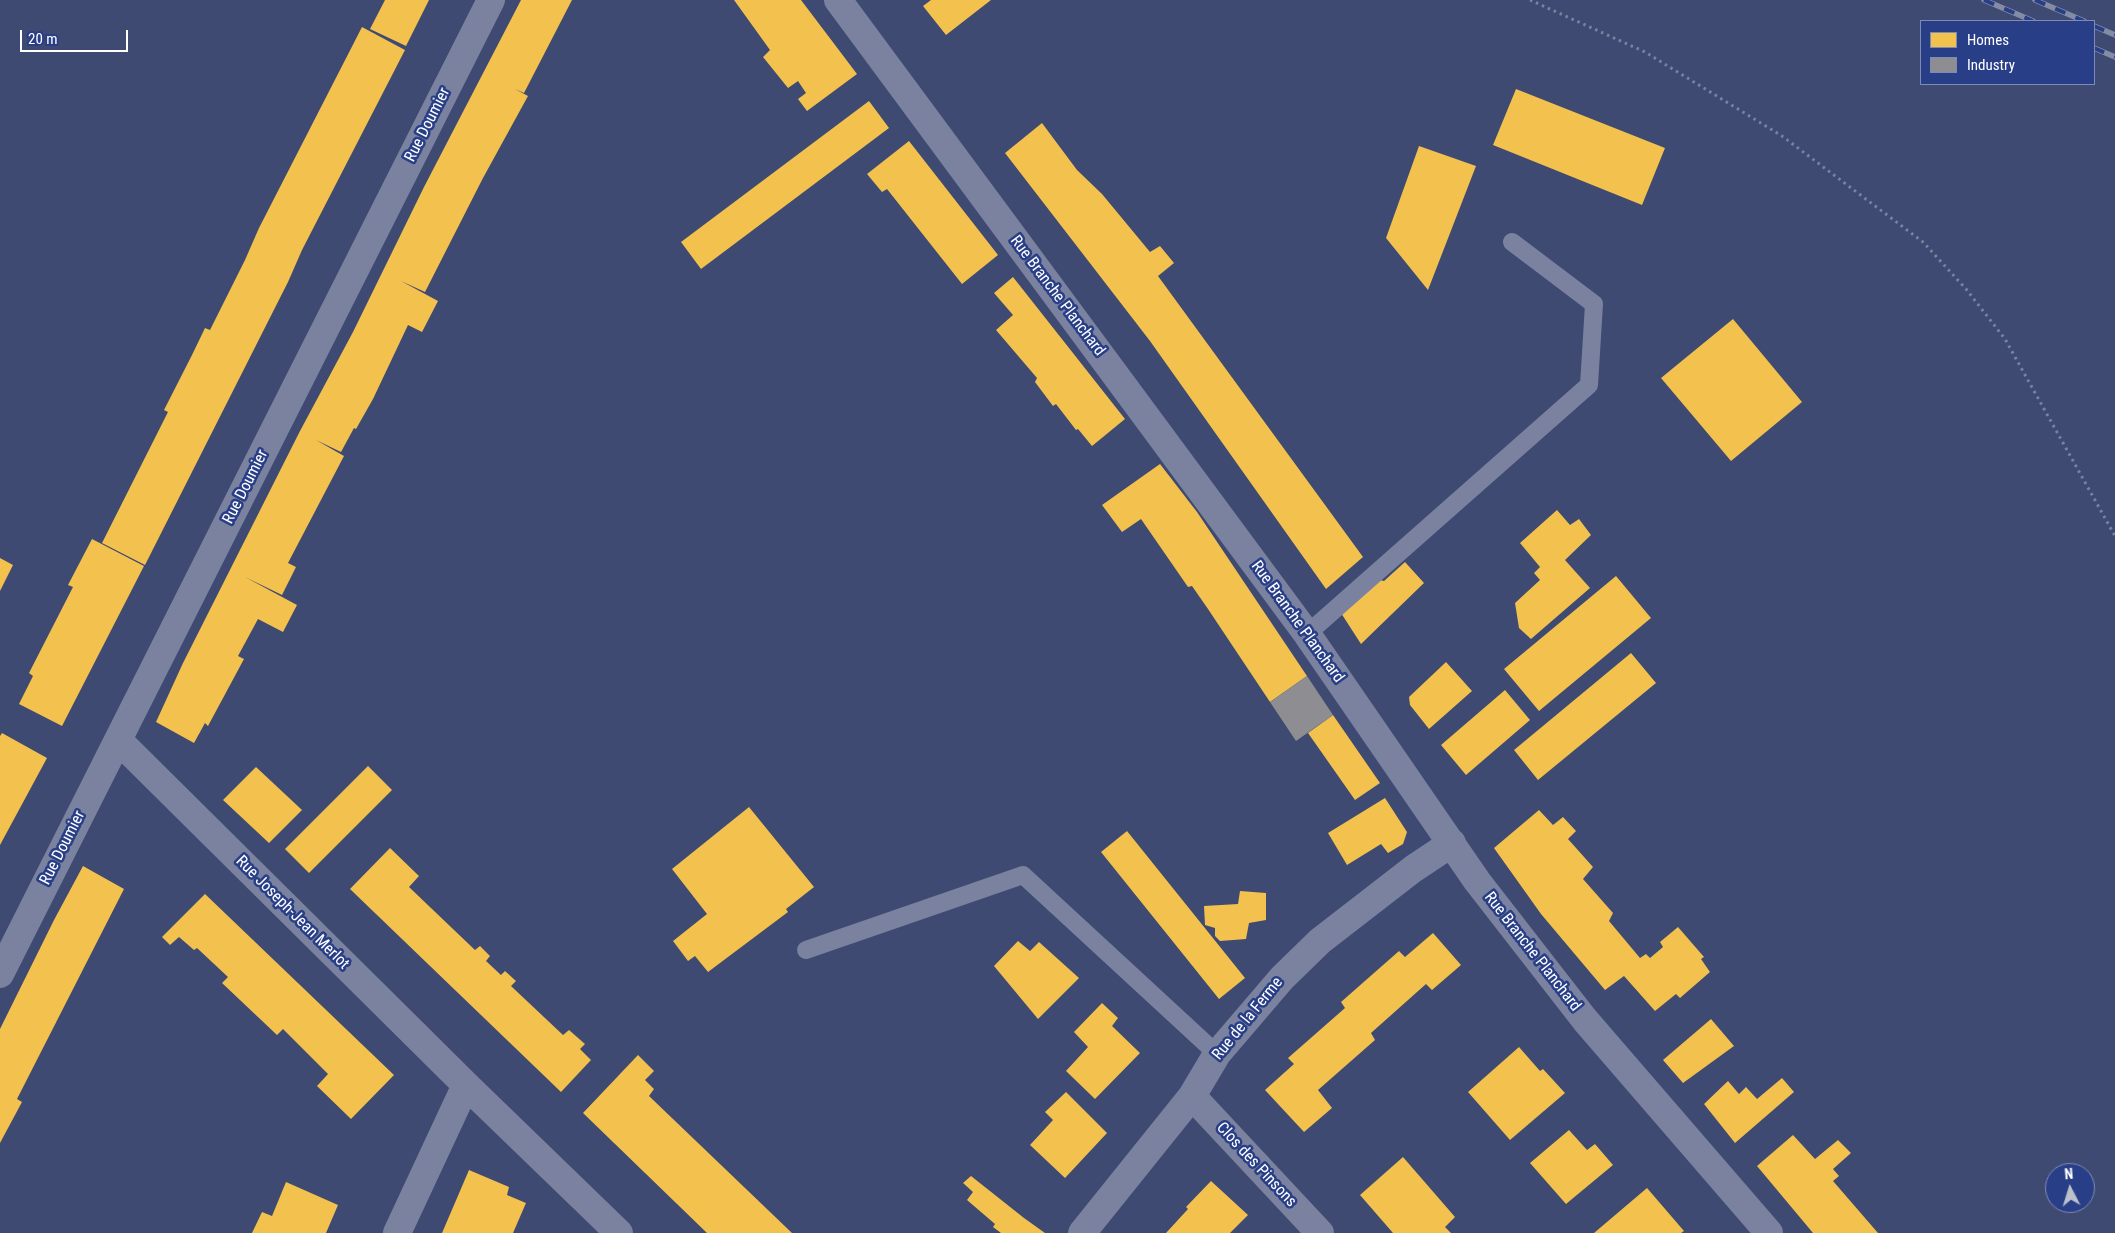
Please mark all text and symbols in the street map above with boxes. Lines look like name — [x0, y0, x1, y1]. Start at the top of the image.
scale bar — [22, 20, 130, 52]
legend — [1920, 20, 2095, 85]
text: 20 m — [28, 30, 58, 48]
text: Homes — [1967, 31, 2009, 49]
text: Industry — [1967, 56, 2015, 74]
street label: Rue Doumier — [401, 85, 455, 165]
street label: Rue Branche Planchard — [1005, 232, 1109, 360]
street label: Rue Doumier — [219, 447, 273, 527]
street label: Rue Branche Planchard — [1246, 557, 1348, 687]
street label: Rue Doumier — [36, 808, 90, 888]
street label: Rue Joseph-Jean Merlot — [231, 852, 353, 974]
street label: Rue Branche Planchard — [1480, 889, 1584, 1015]
street label: Rue de la Ferme — [1209, 974, 1287, 1064]
street label: Clos des Pinsons — [1212, 1119, 1300, 1211]
north arrow — [2045, 1163, 2095, 1213]
text: N — [2064, 1166, 2074, 1182]

